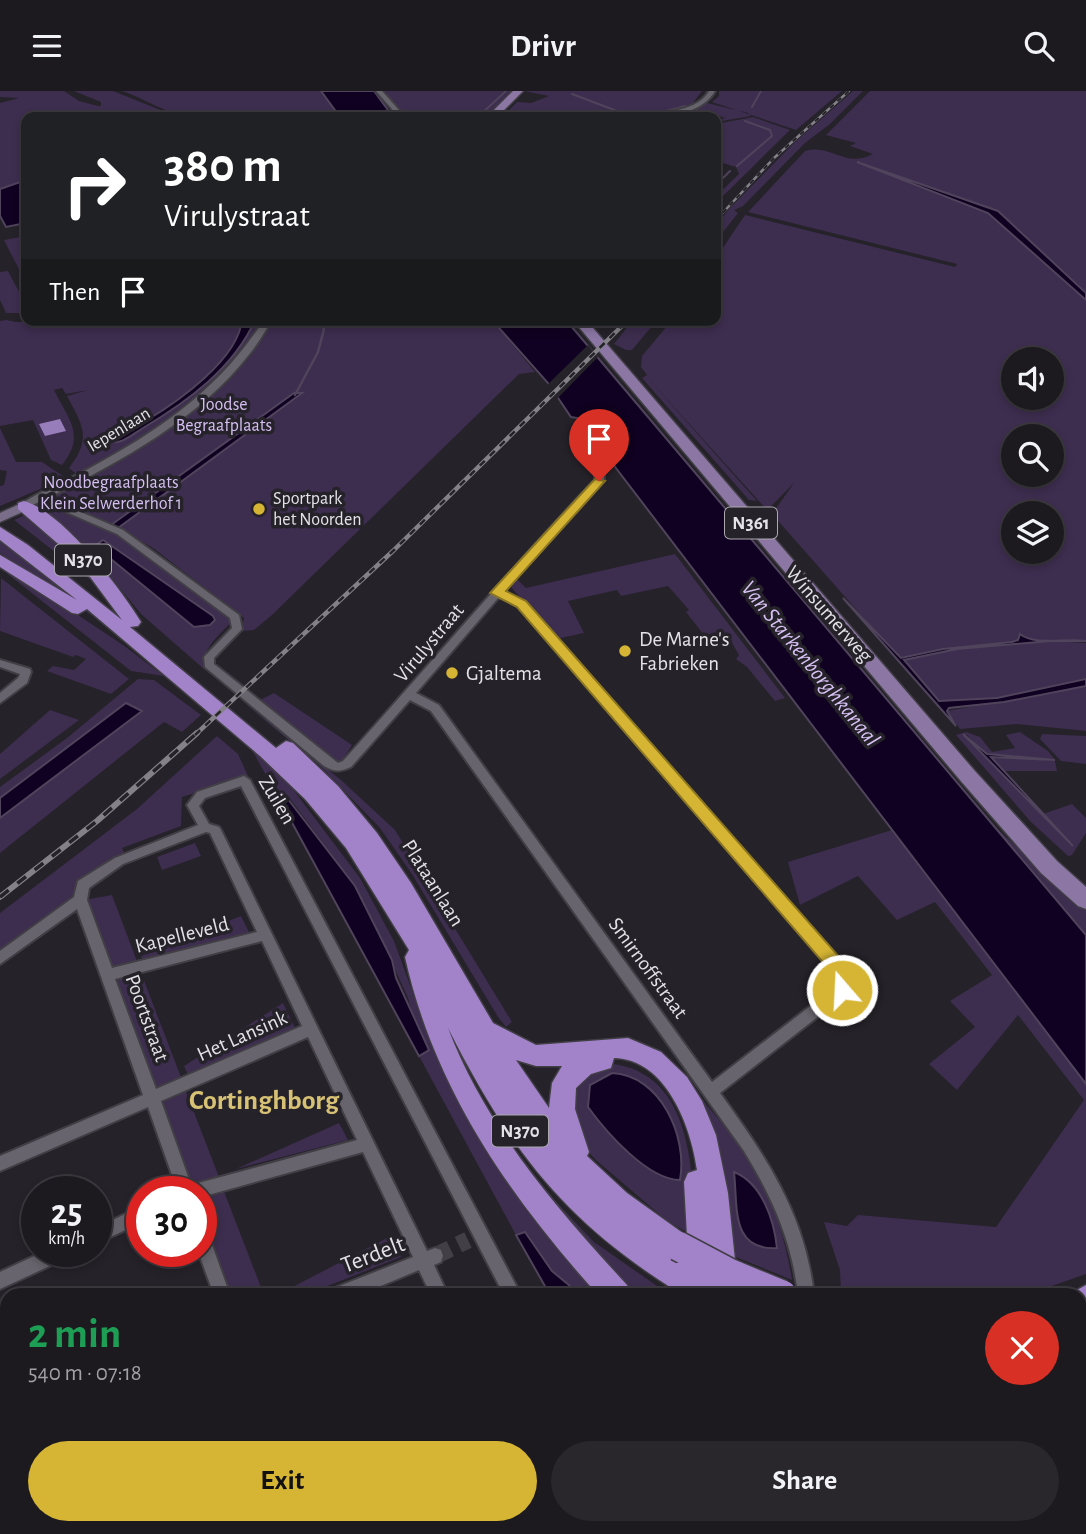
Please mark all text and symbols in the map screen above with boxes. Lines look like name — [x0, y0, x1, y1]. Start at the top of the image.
icon: menu — [28, 27, 66, 65]
icon: search — [1020, 27, 1058, 65]
text: Drivr — [510, 30, 576, 62]
icon: right — [49, 140, 140, 231]
text: 380 m — [164, 142, 282, 191]
text: Virulystraat — [164, 200, 310, 232]
icon: arrive — [114, 273, 152, 311]
text: Then — [49, 279, 100, 305]
map controls — [1001, 347, 1064, 564]
button: sound — [1001, 347, 1064, 410]
park label: Joodse Begraafplaats — [176, 396, 272, 435]
street label: Iepenlaan — [84, 404, 154, 456]
pin — [569, 409, 629, 481]
icon: arrive — [580, 420, 618, 458]
button: search — [1001, 424, 1064, 487]
park label: Noodbegraafplaats Klein Selwerderhof 1 — [40, 474, 182, 513]
place label: Sportpark het Noorden — [273, 490, 362, 529]
marker: Sportpark het Noorden — [251, 501, 267, 517]
button: layers — [1001, 501, 1064, 564]
road number: N361 — [725, 507, 777, 539]
road number: N370 — [55, 545, 111, 575]
street label: Winsumerweg — [782, 562, 877, 667]
water label: Van Starkenborghkanaal — [736, 577, 884, 751]
street label: Virulystraat — [390, 599, 468, 686]
place label: De Marne's Fabrieken — [639, 629, 730, 674]
marker: De Marne's Fabrieken — [617, 643, 633, 659]
place label: Gjaltema — [466, 663, 542, 684]
marker: Gjaltema — [444, 665, 460, 681]
street label: Zuilen — [255, 772, 299, 828]
street label: Plataanlaan — [398, 836, 468, 930]
street label: Kapelleveld — [133, 913, 231, 957]
street label: Smirnoffstraat — [605, 914, 692, 1023]
position arrow — [805, 953, 879, 1027]
street label: Poortstraat — [122, 972, 173, 1065]
street label: Het Lansink — [194, 1007, 291, 1065]
district label: Cortinghborg — [189, 1087, 340, 1115]
road number: N370 — [492, 1115, 548, 1147]
speed limit sign: 30 — [126, 1176, 217, 1267]
text: 25 — [51, 1195, 82, 1230]
text: km/h — [48, 1230, 85, 1248]
street label: Terdelt — [338, 1232, 408, 1278]
button: close — [985, 1311, 1059, 1385]
text: 2 min — [28, 1313, 121, 1355]
text: 540 m · 07:18 — [28, 1362, 142, 1385]
button: Exit — [28, 1441, 537, 1521]
button: Share — [551, 1441, 1059, 1521]

